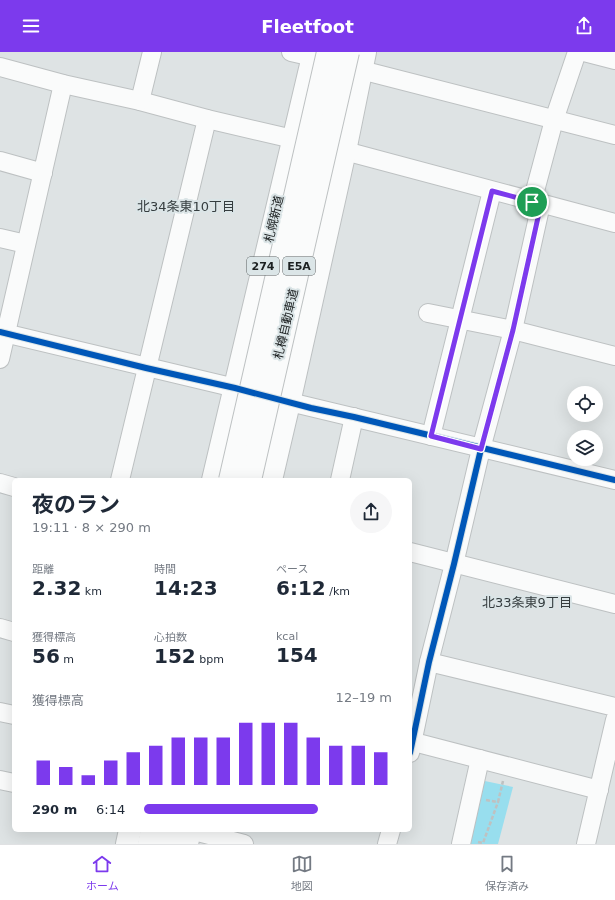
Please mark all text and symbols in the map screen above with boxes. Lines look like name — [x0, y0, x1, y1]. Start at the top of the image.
icon: menu — [20, 15, 42, 37]
icon: share — [573, 15, 595, 37]
text: Fleetfoot — [261, 16, 354, 37]
pin — [515, 185, 549, 219]
icon: arrive — [521, 191, 543, 213]
street label: 札幌新道 — [262, 194, 286, 244]
district label: 北34条東10丁目 — [137, 199, 235, 214]
road number: 274 — [247, 257, 279, 275]
road number: E5A — [283, 257, 315, 275]
street label: 札樽自動車道 — [271, 287, 301, 361]
map controls — [567, 386, 603, 466]
button: locate — [567, 386, 603, 422]
button: layers — [567, 430, 603, 466]
button: share — [350, 491, 392, 533]
text: 夜のラン — [32, 492, 120, 517]
text: 19:11 · 8 × 290 m — [32, 520, 151, 535]
text: 距離 — [32, 563, 54, 576]
text: 時間 — [154, 563, 176, 576]
text: ペース — [276, 563, 308, 576]
text: 2.32 — [32, 576, 81, 600]
text: 14:23 — [154, 576, 218, 600]
text: 6:12 — [276, 576, 326, 600]
text: km — [81, 585, 102, 598]
text: /km — [326, 585, 350, 598]
district label: 北33条東9丁目 — [482, 595, 572, 610]
text: kcal — [276, 630, 298, 643]
text: 獲得標高 — [32, 631, 76, 644]
text: 心拍数 — [154, 631, 187, 644]
text: 154 — [276, 643, 318, 667]
text: 56 — [32, 644, 60, 668]
text: 152 — [154, 644, 196, 668]
text: m — [60, 653, 74, 666]
text: bpm — [196, 653, 224, 666]
text: 12–19 m — [336, 690, 392, 705]
text: 獲得標高 — [32, 693, 84, 708]
text: 290 m — [32, 802, 77, 817]
text: 6:14 — [96, 802, 125, 817]
tab: ホーム — [86, 853, 119, 893]
tab: 地図 — [291, 853, 313, 893]
tab: 保存済み — [485, 853, 529, 893]

